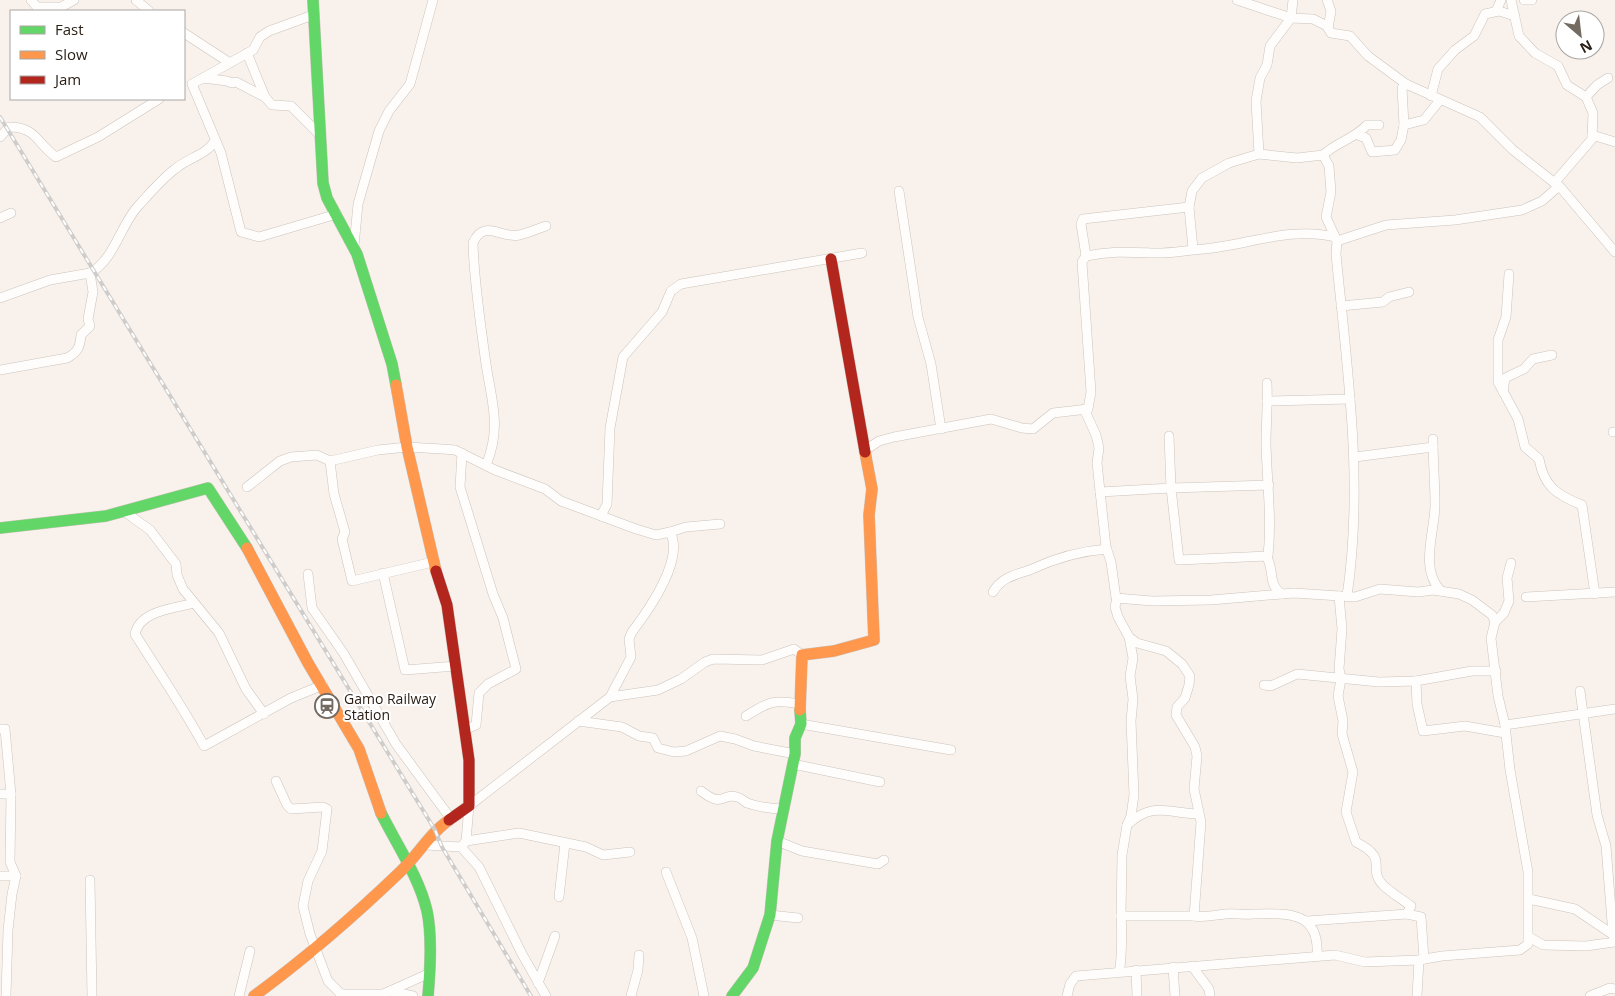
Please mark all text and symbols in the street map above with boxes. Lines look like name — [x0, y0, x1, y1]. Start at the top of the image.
legend — [10, 10, 185, 100]
north arrow — [1555, 10, 1605, 60]
text: Fast — [55, 19, 84, 39]
text: N — [1577, 36, 1596, 58]
text: Slow — [55, 44, 88, 64]
text: Jam — [53, 69, 81, 89]
place label: Gamo Railway Station — [344, 689, 437, 724]
station icon: Gamo Railway Station — [314, 693, 340, 719]

